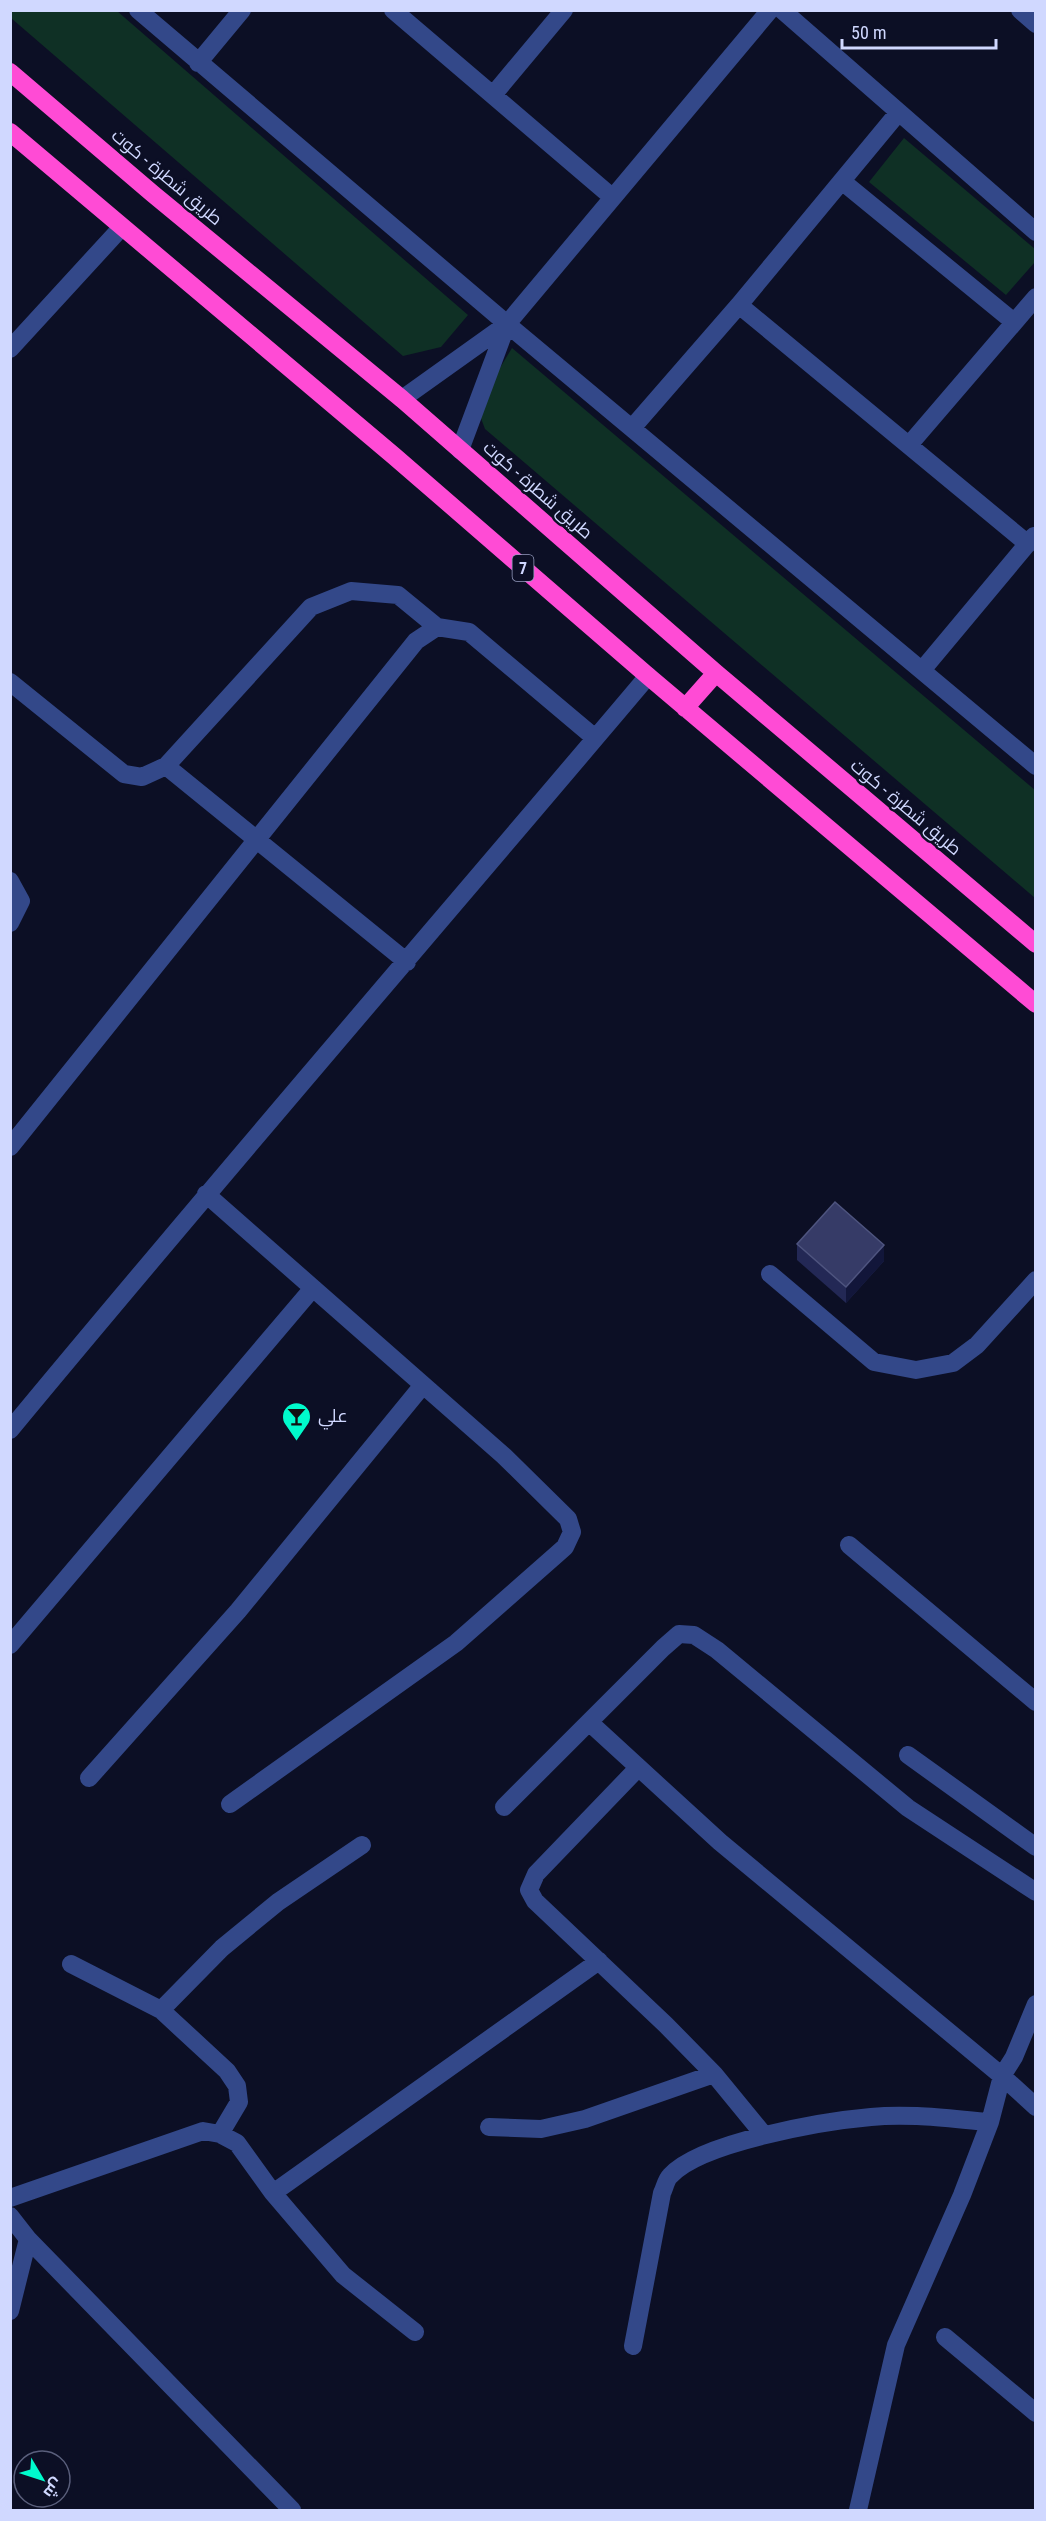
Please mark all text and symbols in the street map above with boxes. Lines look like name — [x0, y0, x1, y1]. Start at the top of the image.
scale bar — [842, 12, 996, 50]
text: 50 m — [851, 22, 886, 43]
street label: طريق شطرة - كوت — [106, 124, 227, 231]
street label: طريق شطرة - كوت — [478, 436, 597, 544]
road number: 7 — [512, 555, 534, 581]
street label: طريق شطرة - كوت — [845, 754, 966, 861]
bar icon: علي — [281, 1400, 313, 1442]
place label: علي — [318, 1405, 348, 1430]
north arrow — [12, 2449, 72, 2509]
text: ش — [39, 2474, 67, 2502]

